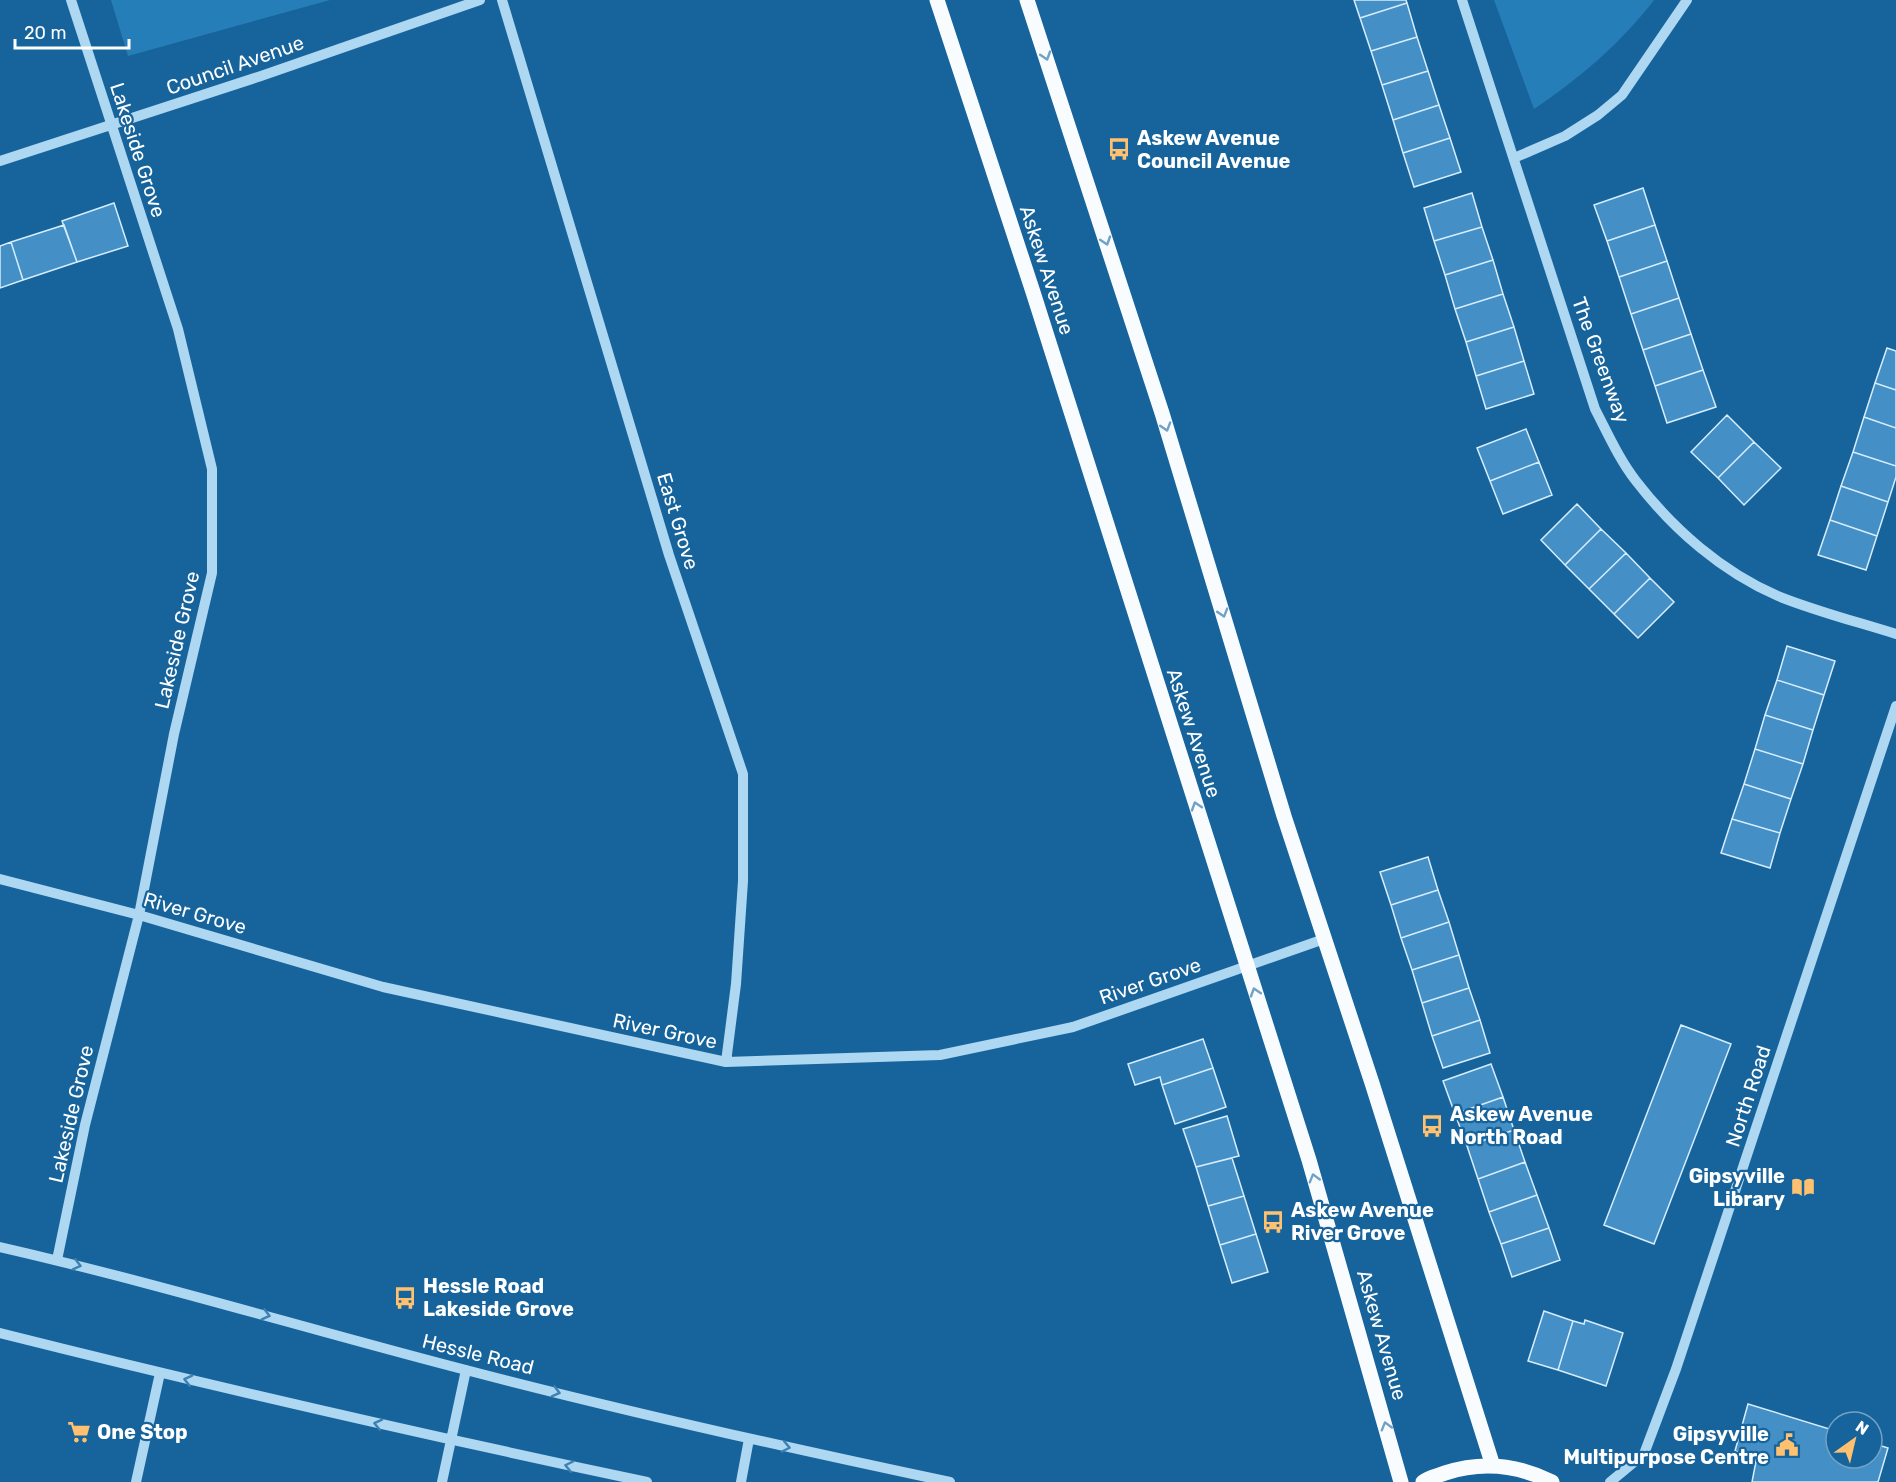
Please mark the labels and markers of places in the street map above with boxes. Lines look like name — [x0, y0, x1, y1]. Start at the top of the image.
place label: Askew Avenue Council Avenue — [1137, 126, 1291, 173]
bus stop icon: Askew Avenue Council Avenue — [1106, 136, 1132, 162]
place label: Askew Avenue North Road — [1450, 1102, 1593, 1149]
bus stop icon: Askew Avenue North Road — [1419, 1113, 1445, 1139]
place label: Gipsyville Library — [1689, 1164, 1785, 1211]
library icon: Gipsyville Library — [1790, 1174, 1816, 1200]
place label: Askew Avenue River Grove — [1291, 1198, 1434, 1245]
bus stop icon: Askew Avenue River Grove — [1260, 1209, 1286, 1235]
place label: Hessle Road Lakeside Grove — [423, 1274, 574, 1321]
bus stop icon: Hessle Road Lakeside Grove — [392, 1285, 418, 1311]
supermarket icon: One Stop — [66, 1419, 92, 1445]
place label: One Stop — [97, 1420, 188, 1444]
place label: Gipsyville Multipurpose Centre — [1563, 1422, 1769, 1469]
public building icon: Gipsyville Multipurpose Centre — [1774, 1432, 1800, 1458]

